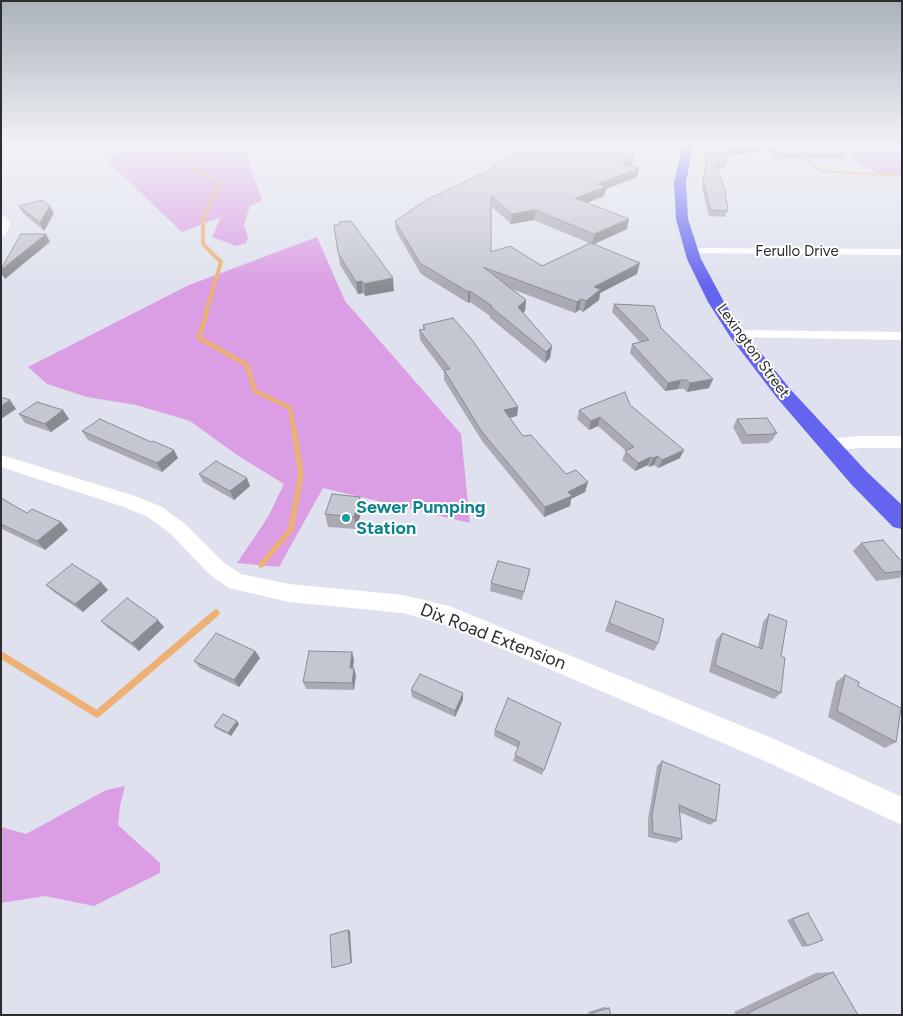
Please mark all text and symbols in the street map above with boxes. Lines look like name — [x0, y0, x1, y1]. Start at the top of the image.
street label: Ferullo Drive — [755, 243, 839, 261]
street label: Lexington Street — [713, 300, 793, 402]
place label: Sewer Pumping Station — [356, 497, 486, 540]
marker: Sewer Pumping Station — [340, 512, 352, 524]
street label: Dix Road Extension — [417, 599, 569, 675]

